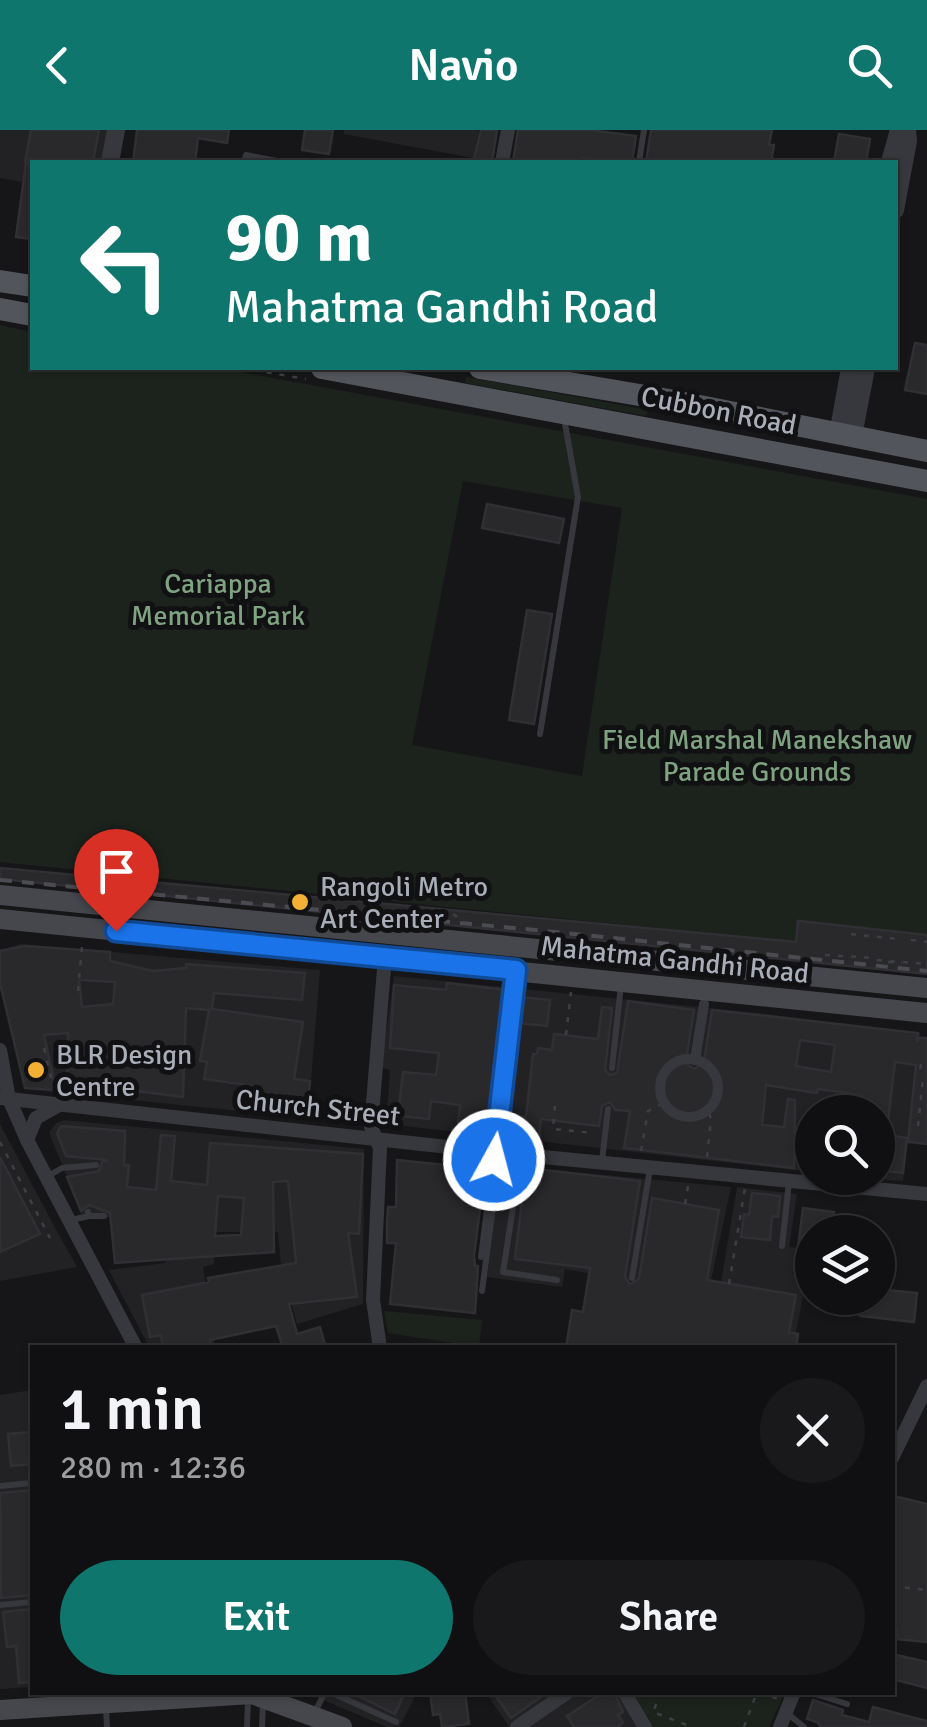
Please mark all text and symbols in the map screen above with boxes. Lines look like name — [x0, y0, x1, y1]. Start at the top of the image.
icon: back — [30, 38, 85, 93]
text: Navio — [409, 38, 518, 93]
icon: search — [842, 38, 897, 93]
text: 90 m — [225, 194, 373, 280]
icon: left — [60, 200, 190, 330]
text: Mahatma Gandhi Road — [225, 280, 658, 335]
street label: Cubbon Road — [638, 379, 799, 443]
park label: Cariappa Memorial Park — [131, 567, 305, 633]
park label: Field Marshal Manekshaw Parade Grounds — [602, 723, 912, 789]
pin — [74, 829, 159, 932]
icon: arrive — [89, 844, 144, 899]
place label: Rangoli Metro Art Center — [320, 870, 488, 936]
marker: Rangoli Metro Art Center — [289, 891, 311, 913]
street label: Mahatma Gandhi Road — [539, 929, 811, 991]
place label: BLR Design Centre — [56, 1038, 192, 1104]
marker: BLR Design Centre — [25, 1059, 47, 1081]
street label: Church Street — [234, 1082, 402, 1134]
map controls — [795, 1095, 895, 1315]
button: search — [795, 1095, 895, 1195]
position arrow — [442, 1108, 546, 1212]
button: layers — [795, 1215, 895, 1315]
text: 1 min — [60, 1373, 204, 1447]
button: close — [760, 1378, 865, 1483]
text: 280 m · 12:36 — [60, 1448, 246, 1487]
button: Exit — [60, 1560, 453, 1675]
button: Share — [473, 1560, 865, 1675]

